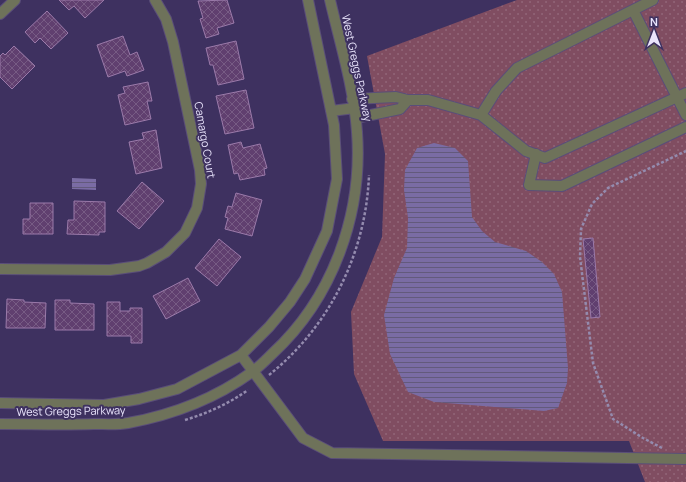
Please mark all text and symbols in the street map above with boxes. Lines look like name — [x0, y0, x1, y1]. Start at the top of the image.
north arrow — [634, 12, 674, 52]
street label: West Greggs Parkway — [339, 13, 376, 123]
text: N — [650, 14, 658, 29]
street label: Camargo Court — [191, 100, 220, 179]
street label: West Greggs Parkway — [16, 402, 126, 419]

